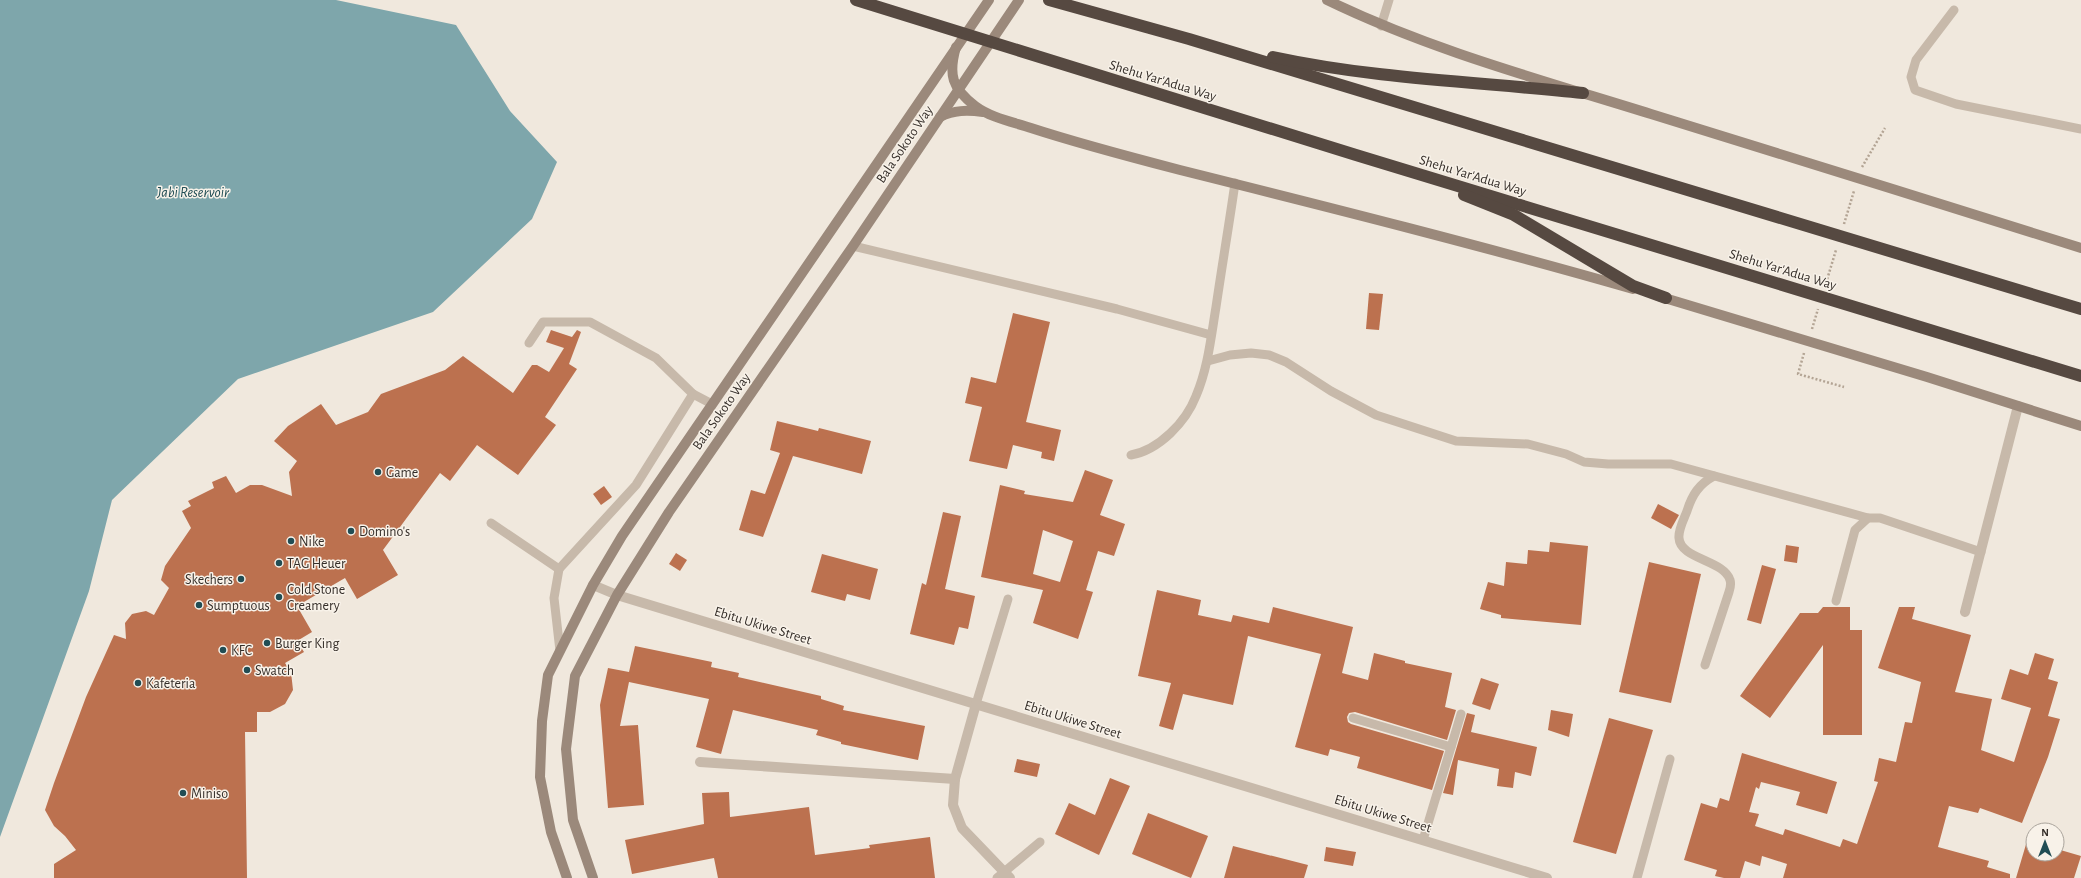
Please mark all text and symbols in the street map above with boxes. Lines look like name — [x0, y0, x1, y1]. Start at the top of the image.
street label: Shehu Yar'Adua Way — [1108, 58, 1218, 104]
street label: Bala Sokoto Way — [874, 103, 936, 186]
street label: Shehu Yar'Adua Way — [1418, 153, 1528, 199]
water label: Jabi Reservoir — [156, 185, 230, 200]
street label: Shehu Yar'Adua Way — [1728, 247, 1838, 293]
street label: Bala Sokoto Way — [690, 371, 753, 452]
place label: Game — [386, 466, 418, 480]
marker: Game — [373, 467, 383, 477]
place label: Domino's — [359, 525, 410, 539]
marker: Domino's — [346, 526, 356, 536]
place label: Nike — [299, 535, 325, 549]
marker: Nike — [286, 536, 296, 546]
place label: TAG Heuer — [287, 557, 346, 571]
marker: TAG Heuer — [274, 558, 284, 568]
place label: Skechers — [185, 573, 233, 587]
marker: Skechers — [236, 574, 246, 584]
place label: Cold Stone Creamery — [287, 583, 345, 613]
marker: Cold Stone Creamery — [274, 592, 284, 602]
place label: Sumptuous — [207, 599, 270, 613]
marker: Sumptuous — [194, 600, 204, 610]
street label: Ebitu Ukiwe Street — [713, 605, 813, 648]
place label: Burger King — [275, 637, 339, 651]
marker: Burger King — [262, 638, 272, 648]
place label: KFC — [231, 644, 252, 658]
marker: KFC — [218, 645, 228, 655]
place label: Swatch — [255, 664, 294, 678]
marker: Swatch — [242, 665, 252, 675]
place label: Kafeteria — [146, 677, 196, 691]
marker: Kafeteria — [133, 678, 143, 688]
street label: Ebitu Ukiwe Street — [1023, 699, 1123, 742]
place label: Miniso — [191, 787, 228, 801]
marker: Miniso — [178, 788, 188, 798]
street label: Ebitu Ukiwe Street — [1333, 793, 1433, 836]
north arrow — [2025, 822, 2065, 862]
text: N — [2041, 827, 2049, 838]

